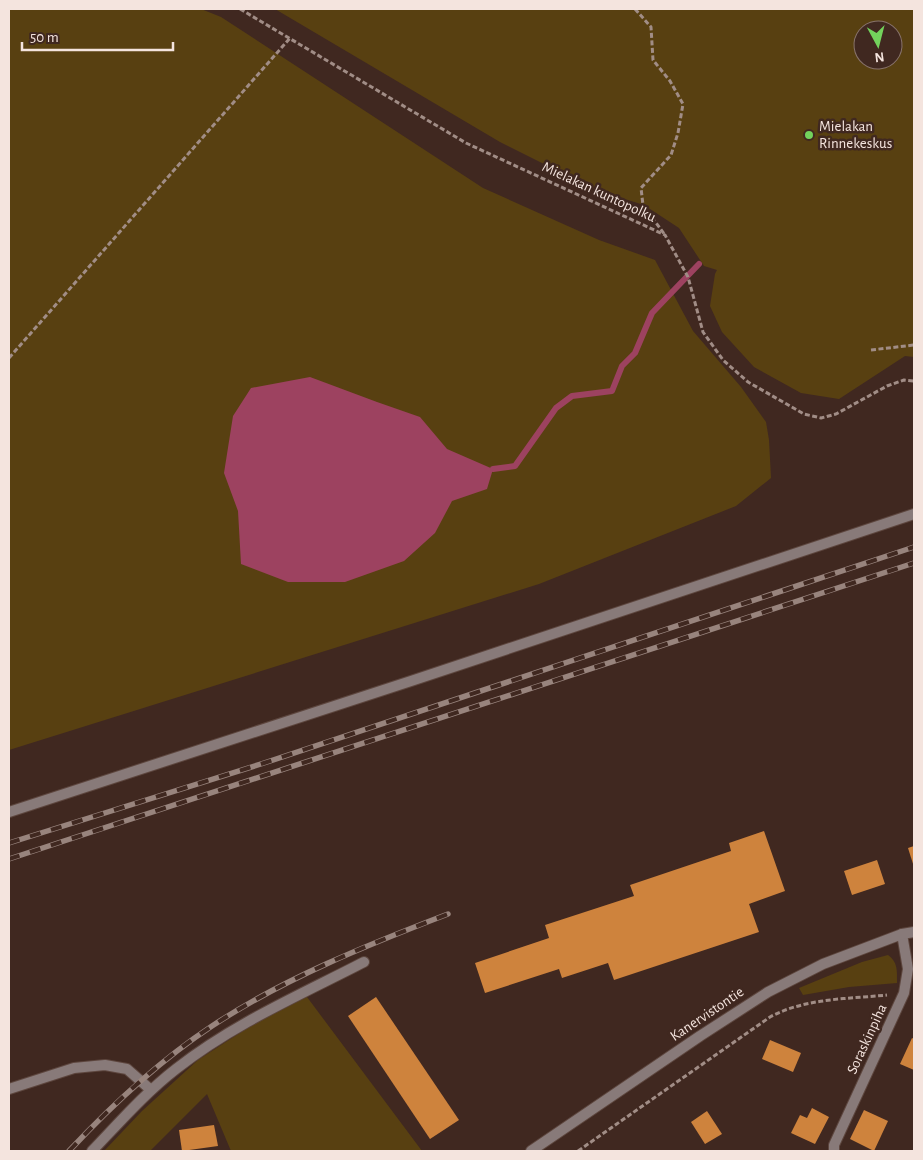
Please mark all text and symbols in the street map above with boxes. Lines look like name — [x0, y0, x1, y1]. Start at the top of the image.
scale bar — [22, 20, 174, 52]
north arrow — [853, 20, 903, 70]
text: 50 m — [30, 30, 59, 45]
text: N — [874, 49, 885, 64]
place label: Mielakan Rinnekeskus — [819, 119, 892, 151]
marker: Mielakan Rinnekeskus — [803, 129, 815, 141]
street label: Mielakan kuntopolku — [540, 159, 659, 225]
street label: Kanervistontie — [668, 984, 746, 1044]
street label: Soraskinpiha — [844, 1002, 890, 1076]

